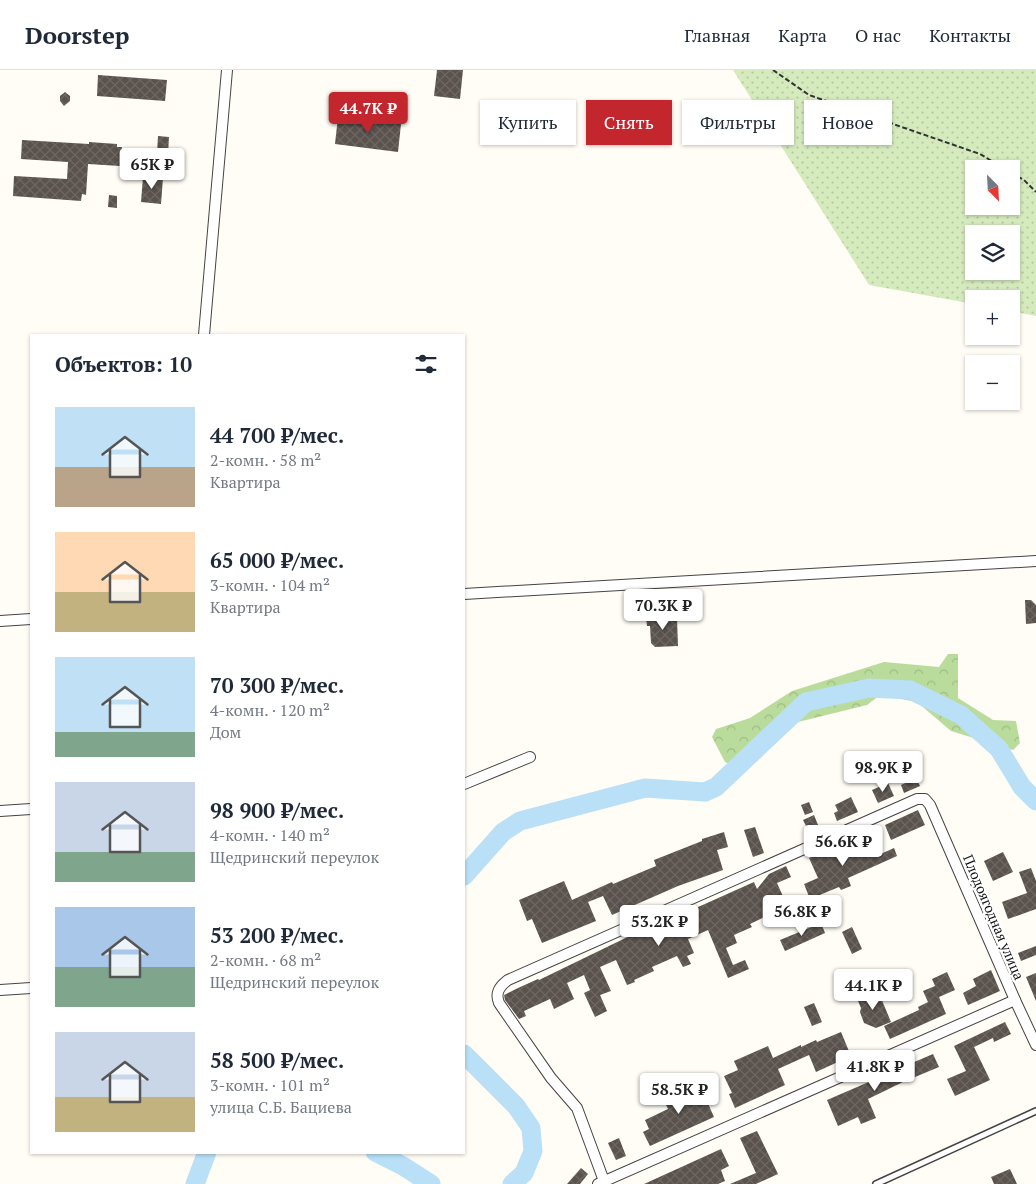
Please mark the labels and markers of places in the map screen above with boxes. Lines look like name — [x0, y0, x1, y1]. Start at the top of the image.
pin: 44.7K ₽ — [322, 92, 414, 134]
pin: 65K ₽ — [117, 148, 187, 190]
pin: 70.3K ₽ — [617, 588, 709, 631]
pin: 98.9K ₽ — [837, 750, 929, 793]
pin: 56.6K ₽ — [797, 824, 889, 867]
pin: 56.8K ₽ — [756, 894, 848, 937]
pin: 53.2K ₽ — [613, 904, 705, 947]
pin: 44.1K ₽ — [827, 968, 919, 1011]
pin: 41.8K ₽ — [829, 1050, 921, 1092]
pin: 58.5K ₽ — [633, 1072, 725, 1115]

